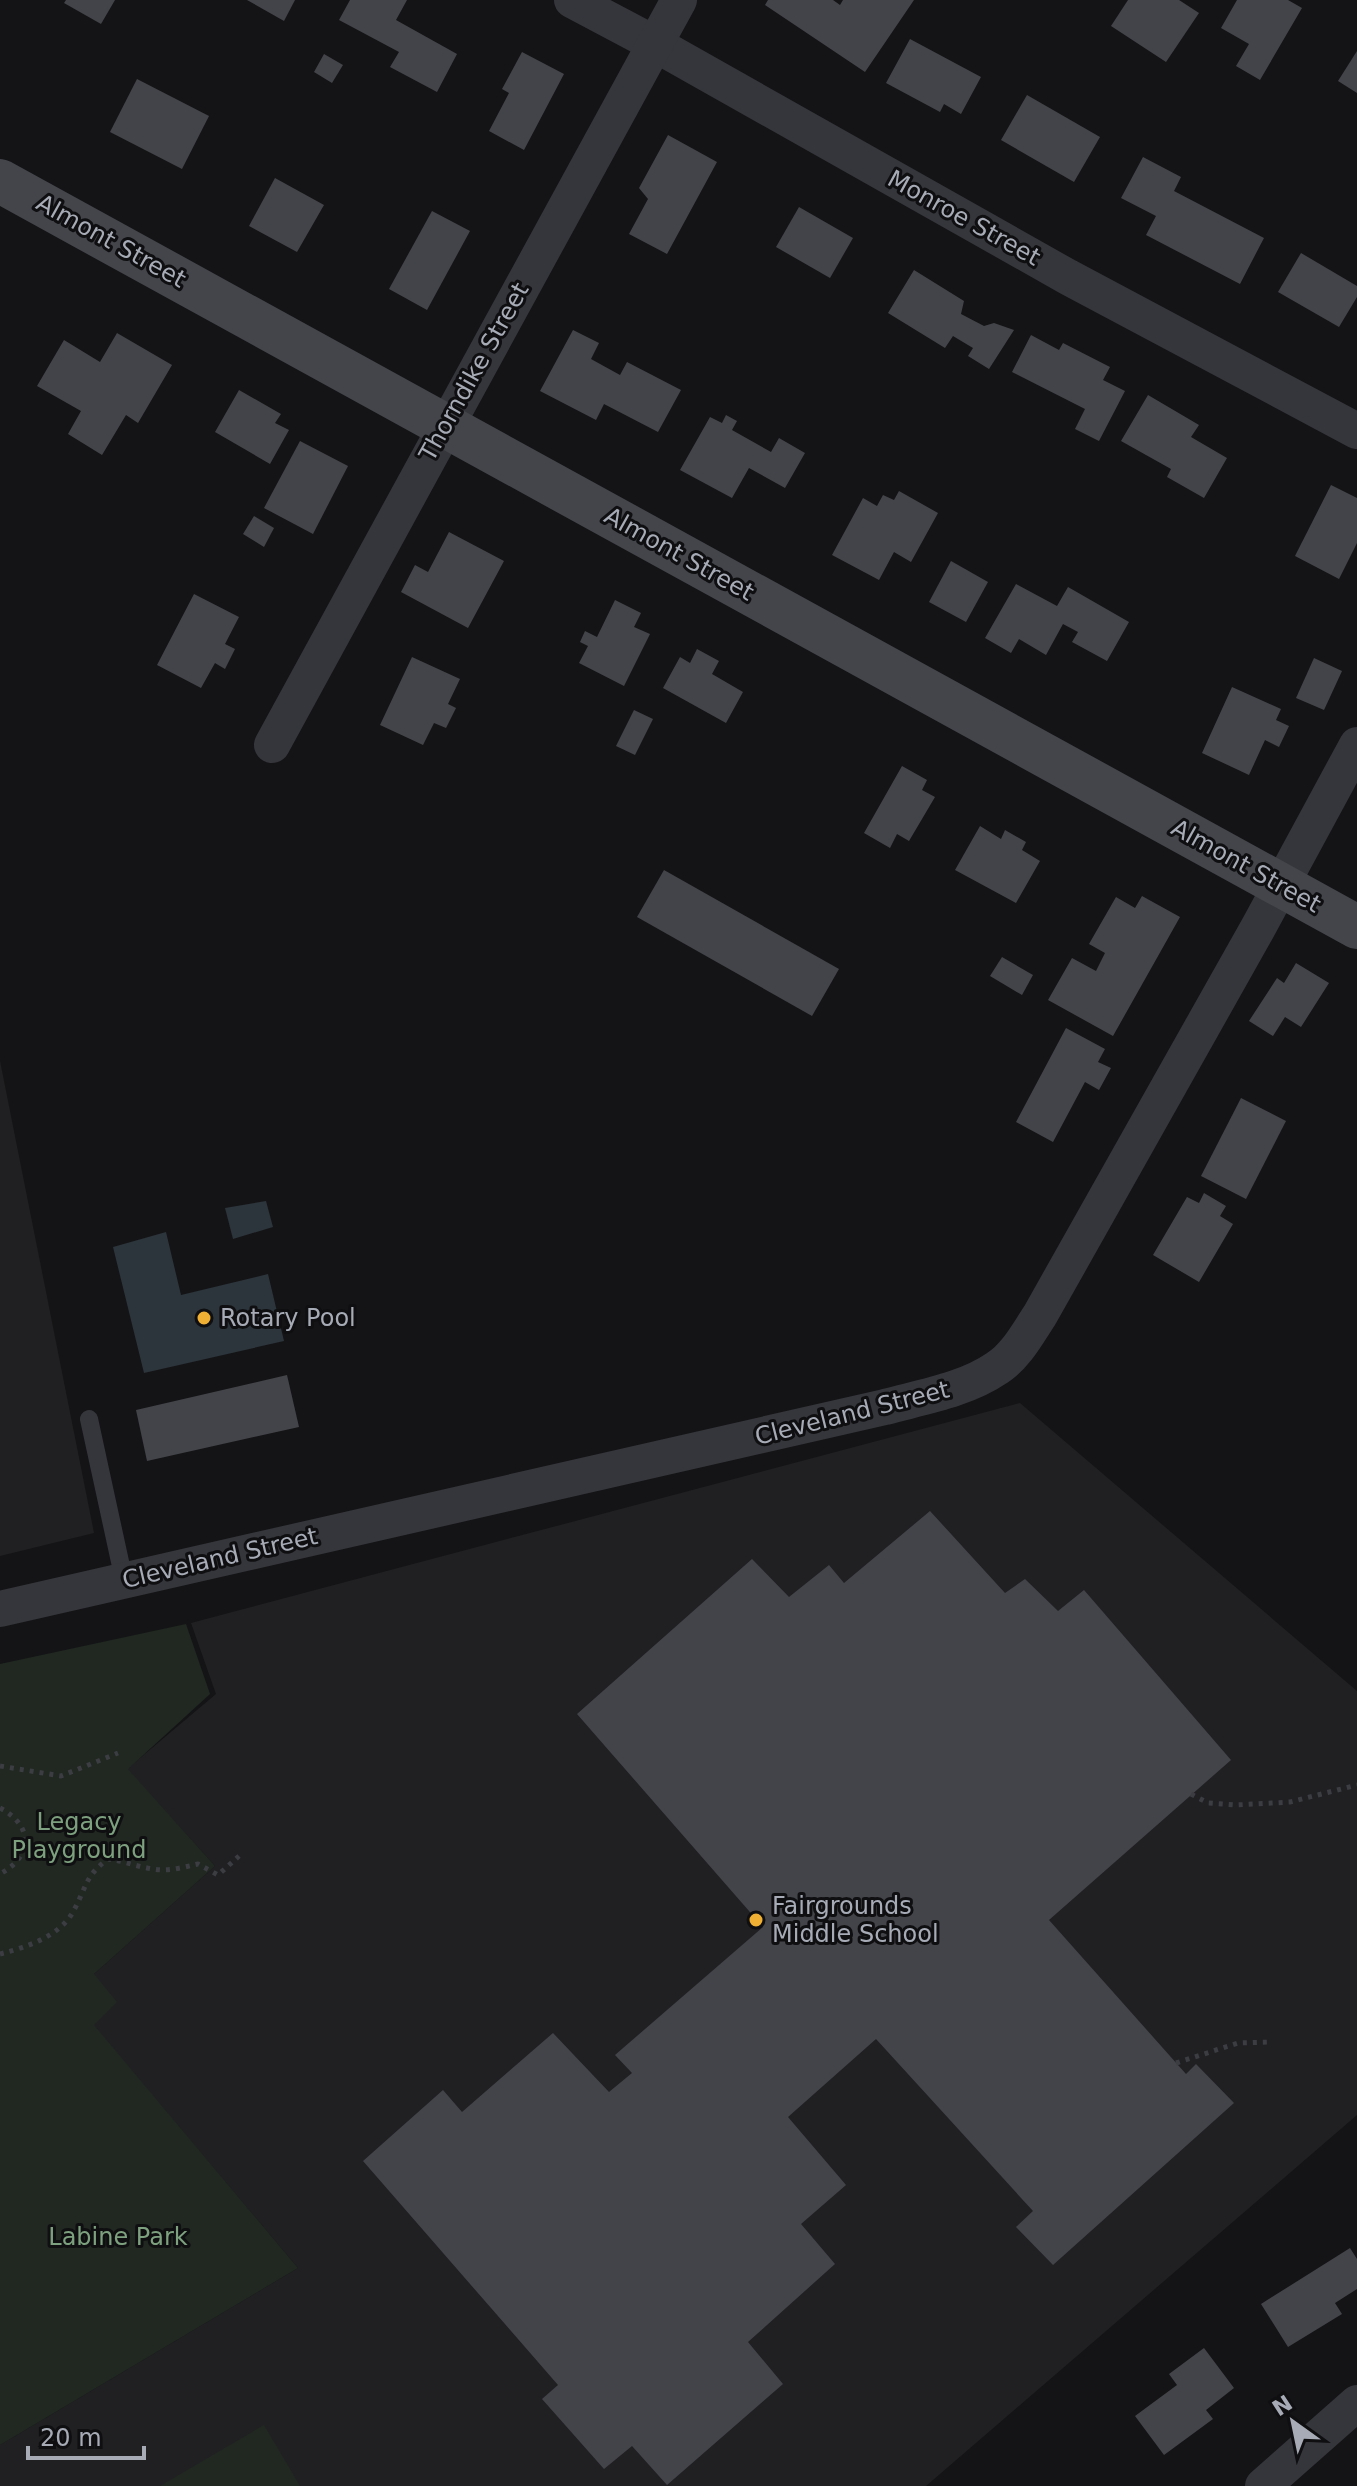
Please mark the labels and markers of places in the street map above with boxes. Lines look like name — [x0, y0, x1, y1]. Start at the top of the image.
place label: Rotary Pool — [220, 1304, 356, 1332]
marker: Rotary Pool — [195, 1309, 213, 1327]
place label: Fairgrounds Middle School — [772, 1892, 939, 1948]
marker: Fairgrounds Middle School — [747, 1911, 765, 1929]

